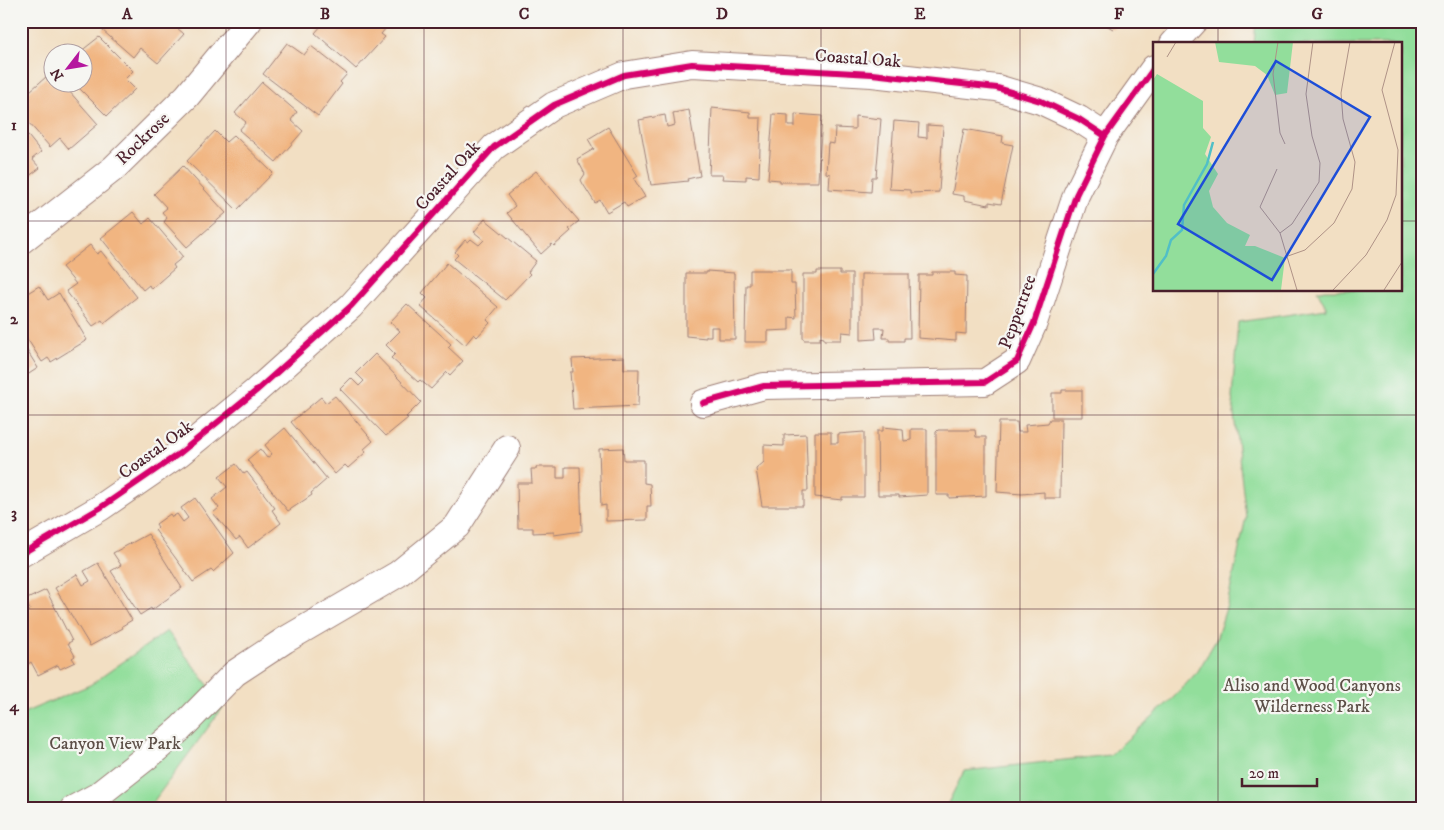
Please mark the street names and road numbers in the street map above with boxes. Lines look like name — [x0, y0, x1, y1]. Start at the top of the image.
street label: Coastal Oak — [814, 45, 902, 73]
street label: Rockrose — [112, 108, 174, 170]
street label: Coastal Oak — [411, 136, 485, 215]
street label: Peppertree — [994, 272, 1042, 352]
street label: Coastal Oak — [115, 416, 197, 484]

